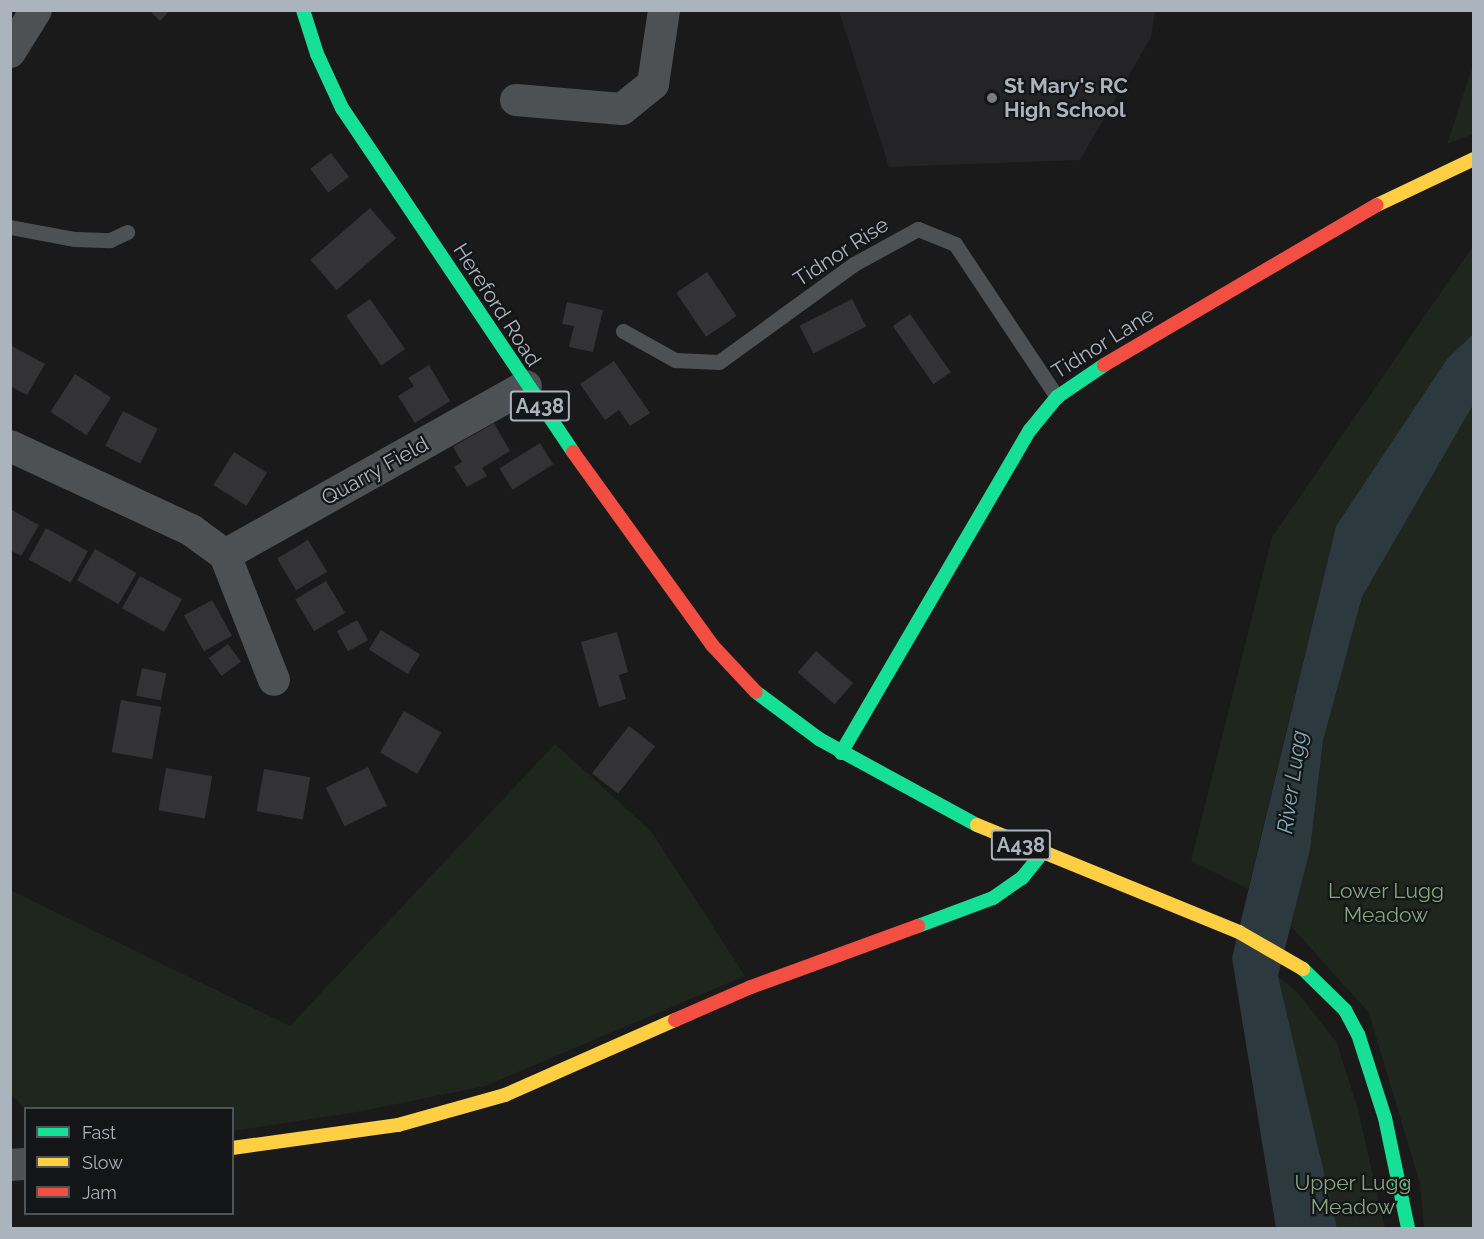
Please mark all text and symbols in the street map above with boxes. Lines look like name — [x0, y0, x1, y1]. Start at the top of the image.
place label: St Mary's RC High School — [1004, 73, 1128, 123]
marker: St Mary's RC High School — [985, 91, 999, 105]
street label: Tidnor Rise — [789, 212, 893, 292]
street label: Hereford Road — [448, 239, 546, 371]
street label: Tidnor Lane — [1047, 302, 1159, 384]
road number: A438 — [508, 389, 572, 423]
street label: Quarry Field — [317, 431, 433, 511]
water label: River Lugg — [1272, 728, 1312, 836]
road number: A438 — [990, 828, 1052, 862]
park label: Lower Lugg Meadow — [1328, 878, 1444, 928]
legend — [24, 1107, 234, 1215]
text: Fast — [82, 1122, 116, 1143]
text: Slow — [82, 1152, 123, 1173]
park label: Upper Lugg Meadow — [1294, 1170, 1412, 1220]
text: Jam — [82, 1182, 117, 1203]

